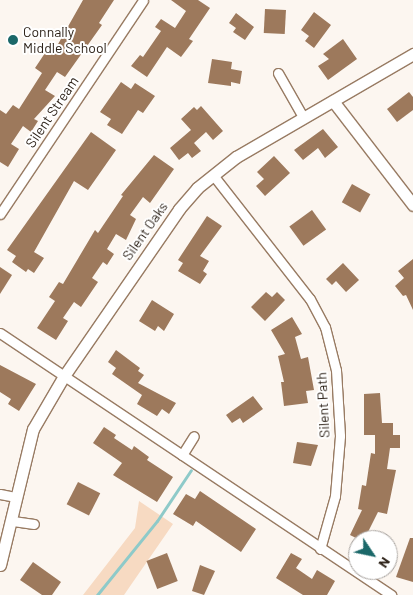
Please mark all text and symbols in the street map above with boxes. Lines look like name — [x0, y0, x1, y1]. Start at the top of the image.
place label: Connally Middle School — [23, 24, 107, 56]
marker: Connally Middle School — [7, 34, 19, 46]
street label: Silent Stream — [22, 73, 82, 151]
street label: Silent Oaks — [119, 199, 171, 263]
street label: Silent Path — [313, 372, 333, 438]
north arrow — [348, 530, 398, 580]
text: N — [375, 554, 395, 572]

